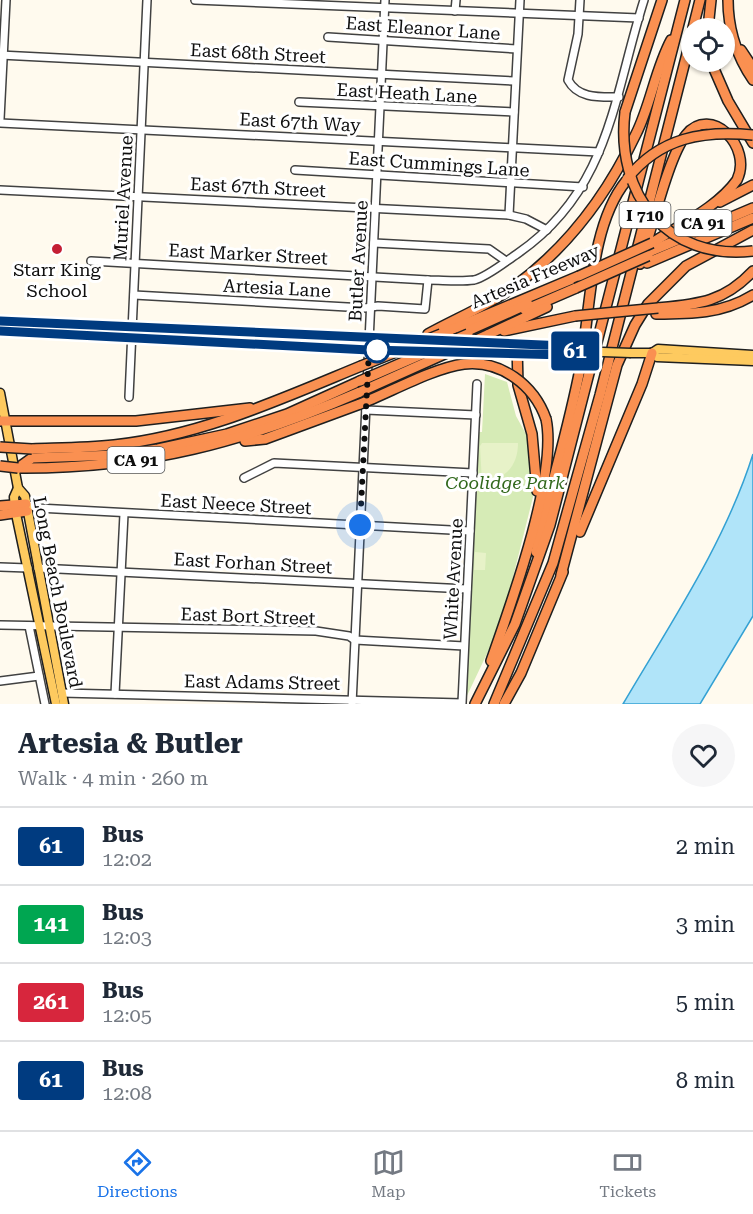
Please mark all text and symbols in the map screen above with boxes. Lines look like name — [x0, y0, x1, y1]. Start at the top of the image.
street label: East Eleanor Lane — [345, 12, 501, 44]
map controls — [681, 18, 735, 72]
button: locate — [681, 18, 735, 72]
street label: East 68th Street — [190, 39, 327, 67]
street label: East Heath Lane — [336, 79, 478, 107]
street label: East 67th Way — [239, 108, 362, 136]
street label: Muriel Avenue — [109, 135, 137, 261]
street label: East Cummings Lane — [348, 147, 530, 181]
street label: East 67th Street — [190, 173, 327, 201]
street label: Butler Avenue — [344, 200, 372, 322]
road number: I 710 — [620, 202, 670, 228]
road number: CA 91 — [674, 210, 732, 236]
street label: East Marker Street — [168, 239, 329, 269]
street label: Artesia Freeway — [468, 239, 603, 312]
marker: Starr King School — [50, 242, 64, 256]
place label: Starr King School — [13, 259, 102, 301]
street label: Artesia Lane — [223, 275, 332, 301]
line badge: 61 — [548, 332, 602, 370]
unlabelled marker — [364, 337, 390, 363]
text: 61 — [563, 339, 587, 363]
road number: CA 91 — [108, 447, 164, 473]
park label: Coolidge Park — [445, 472, 565, 493]
street label: East Neece Street — [160, 490, 312, 518]
street label: Long Beach Boulevard — [29, 494, 87, 690]
your location — [345, 510, 375, 540]
street label: White Avenue — [439, 518, 467, 640]
street label: East Forhan Street — [173, 548, 333, 578]
street label: East Bort Street — [180, 603, 316, 629]
street label: East Adams Street — [184, 670, 341, 694]
button: heart — [672, 724, 735, 787]
text: Artesia & Butler — [18, 727, 243, 760]
text: Walk · 4 min · 260 m — [18, 766, 208, 790]
text: Bus — [102, 822, 144, 847]
text: 61 — [39, 834, 63, 858]
text: 2 min — [676, 834, 735, 859]
text: 12:02 — [102, 847, 152, 871]
text: Bus — [102, 900, 144, 925]
text: 141 — [33, 912, 69, 936]
text: 3 min — [676, 912, 735, 937]
text: 12:03 — [102, 925, 152, 949]
text: Bus — [102, 978, 144, 1003]
text: 261 — [33, 990, 69, 1014]
text: 5 min — [676, 990, 735, 1015]
text: 12:05 — [102, 1003, 152, 1027]
text: Bus — [102, 1056, 144, 1081]
text: 61 — [39, 1068, 63, 1092]
text: 8 min — [676, 1068, 735, 1093]
text: 12:08 — [102, 1081, 152, 1105]
tab: Directions — [97, 1146, 177, 1201]
tab: Map — [371, 1146, 405, 1201]
tab: Tickets — [599, 1146, 656, 1201]

